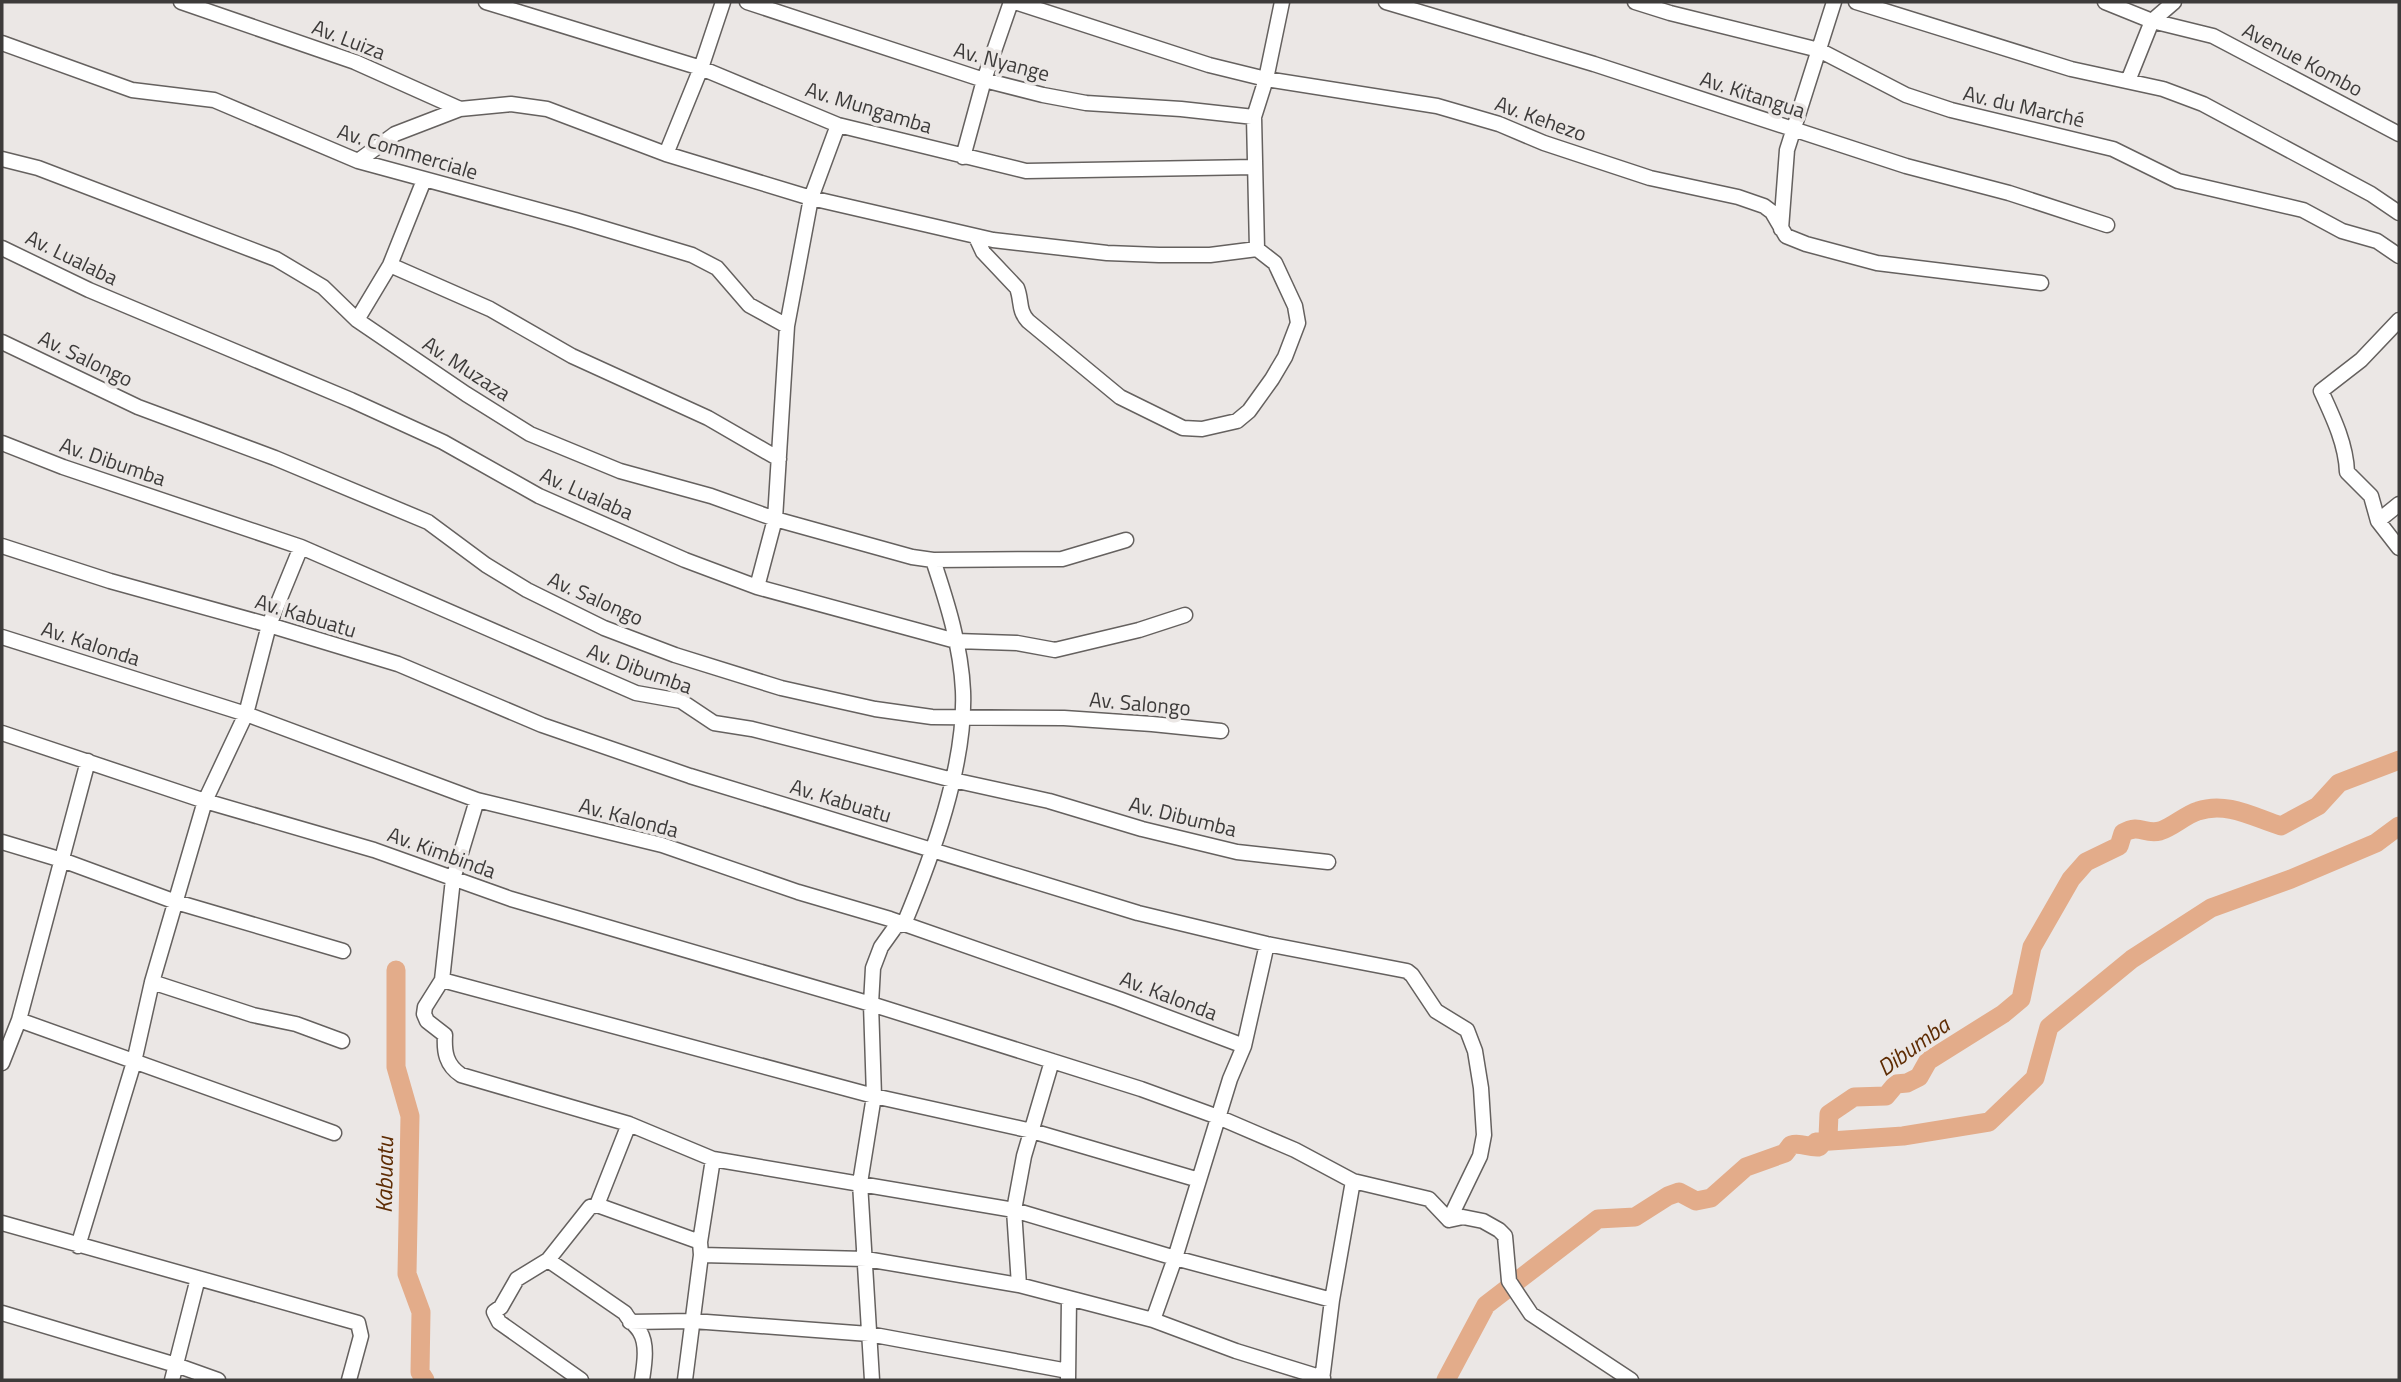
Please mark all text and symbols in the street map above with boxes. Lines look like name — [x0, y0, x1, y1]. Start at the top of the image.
street label: Av. Luiza — [308, 10, 391, 68]
street label: Avenue Kombo — [2237, 14, 2369, 104]
street label: Av. Nyange — [951, 33, 1053, 89]
street label: Av. Kitangua — [1696, 62, 1810, 126]
street label: Av. Mungamba — [802, 73, 937, 142]
street label: Av. du Marché — [1960, 76, 2088, 136]
street label: Av. Kehezo — [1491, 87, 1591, 149]
street label: Av. Commerciale — [334, 114, 482, 188]
street label: Av. Lualaba — [20, 221, 124, 293]
street label: Av. Salongo — [33, 321, 139, 395]
street label: Av. Muzaza — [417, 327, 518, 409]
street label: Av. Dibumba — [56, 428, 171, 494]
street label: Av. Lualaba — [535, 458, 639, 528]
street label: Av. Salongo — [543, 563, 649, 633]
street label: Av. Kabuatu — [251, 584, 361, 646]
street label: Av. Kalonda — [38, 612, 145, 674]
street label: Av. Dibumba — [583, 634, 698, 702]
street label: Av. Salongo — [1088, 683, 1192, 723]
street label: Av. Kabuatu — [786, 769, 896, 831]
street label: Av. Dibumba — [1126, 787, 1241, 845]
street label: Av. Kalonda — [576, 788, 683, 846]
street label: Av. Kimbinda — [383, 818, 501, 887]
street label: Av. Kalonda — [1116, 962, 1223, 1028]
water label: Dibumba — [1869, 1007, 1958, 1084]
water label: Kabuatu — [366, 1135, 402, 1213]

